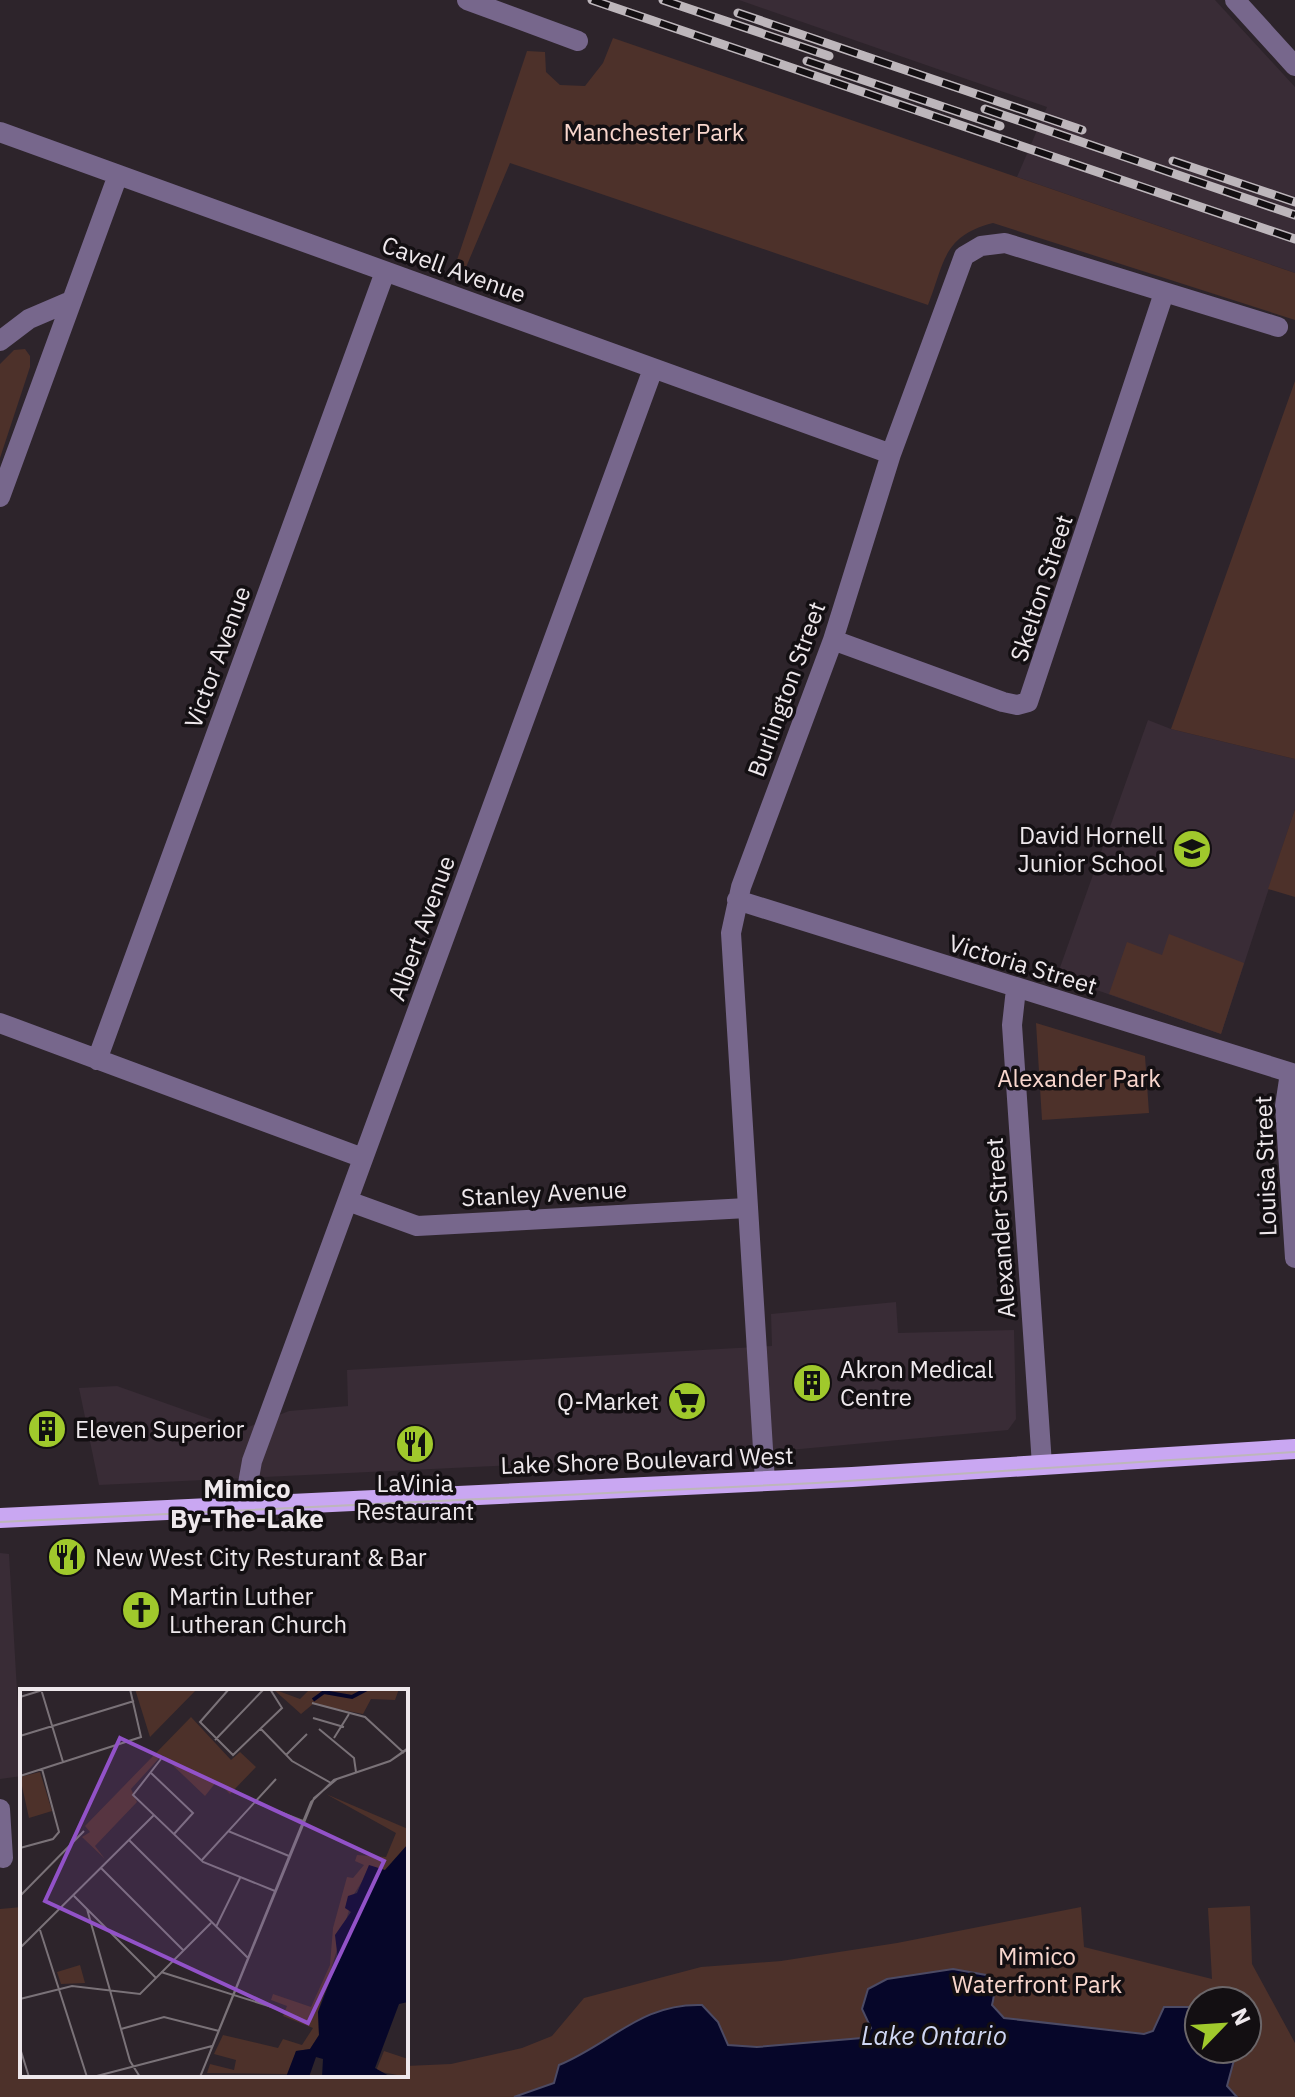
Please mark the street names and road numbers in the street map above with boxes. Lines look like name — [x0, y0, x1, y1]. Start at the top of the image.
street label: Cavell Avenue — [378, 228, 530, 310]
street label: Skelton Street — [1002, 510, 1080, 666]
street label: Victor Avenue — [176, 581, 258, 733]
street label: Burlington Street — [740, 597, 832, 781]
street label: Albert Avenue — [380, 851, 462, 1005]
street label: Victoria Street — [945, 926, 1101, 1002]
street label: Louisa Street — [1247, 1095, 1283, 1237]
street label: Alexander Street — [978, 1137, 1022, 1319]
street label: Stanley Avenue — [460, 1173, 628, 1213]
street label: Lake Shore Boulevard West — [500, 1439, 794, 1481]

